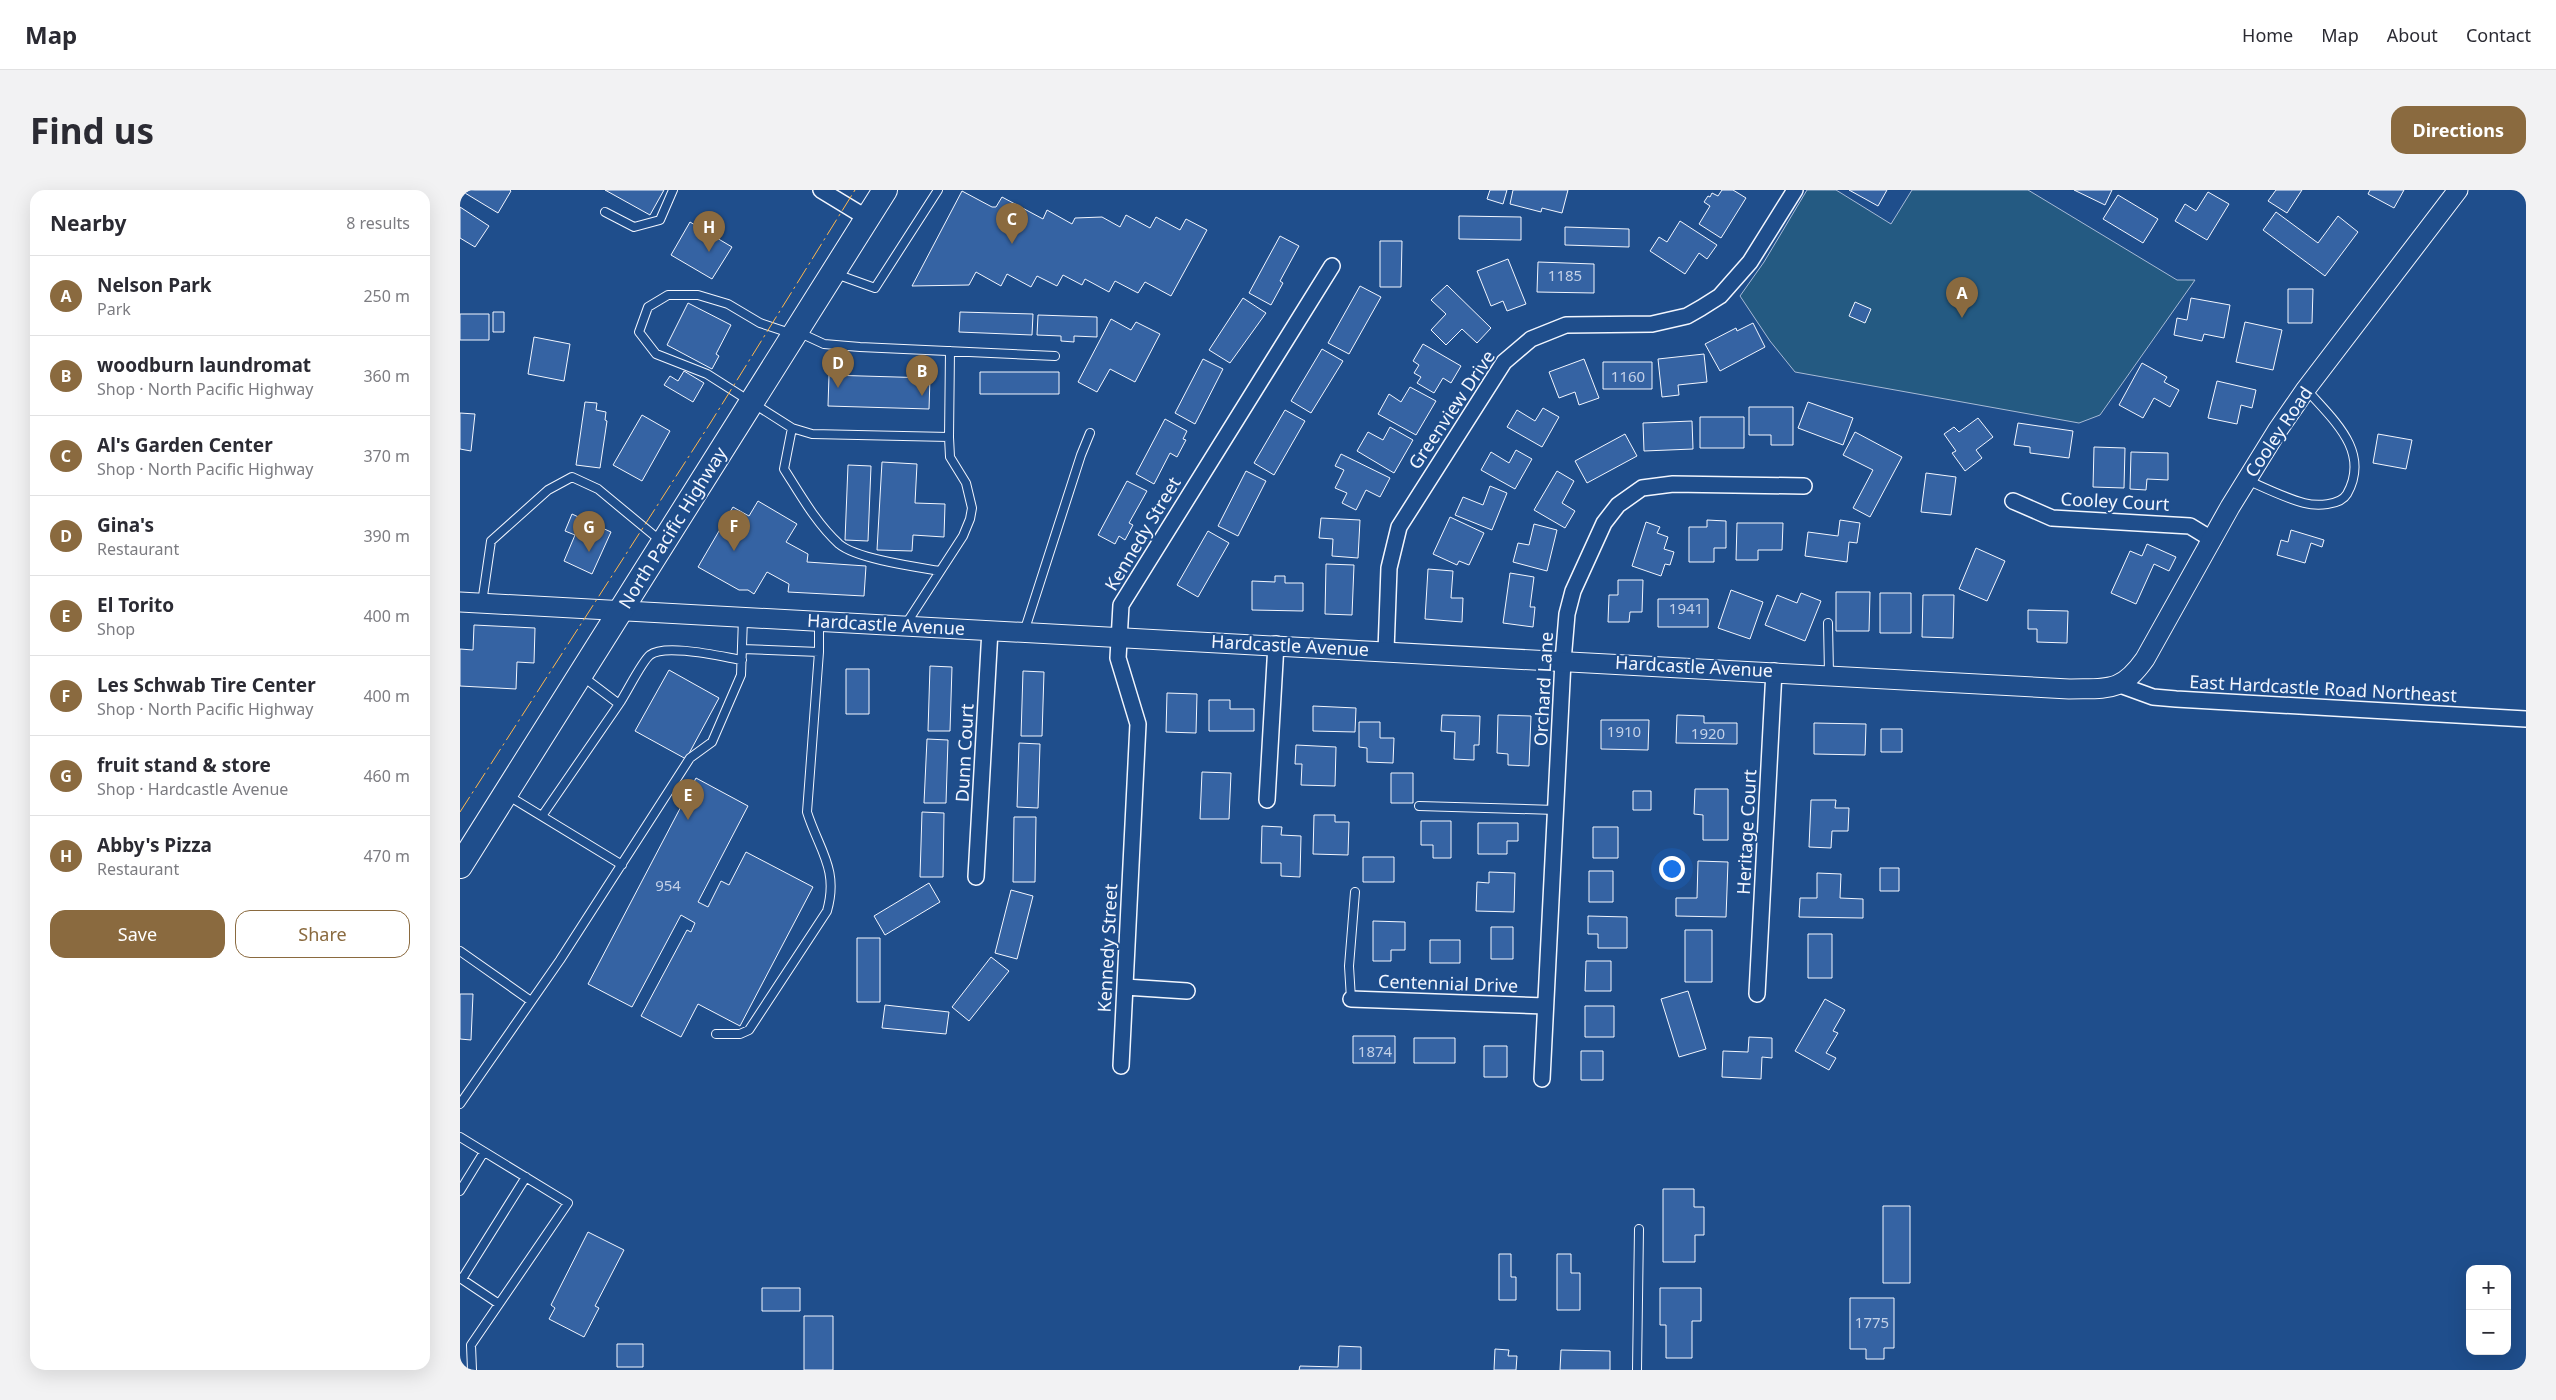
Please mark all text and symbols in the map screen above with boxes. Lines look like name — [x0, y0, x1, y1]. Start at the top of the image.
text: Map — [25, 18, 77, 51]
text: Home — [2242, 23, 2293, 47]
text: Map — [2321, 23, 2359, 47]
text: About — [2387, 23, 2438, 47]
text: Contact — [2466, 23, 2531, 47]
button: Directions — [2391, 106, 2526, 154]
text: Find us — [30, 107, 154, 154]
pin: C — [996, 203, 1028, 244]
text: Nearby — [50, 209, 126, 237]
pin: H — [693, 211, 725, 252]
text: 8 results — [346, 212, 410, 234]
house number: 1185 — [1548, 265, 1582, 285]
text: Nelson Park — [97, 272, 212, 298]
pin: A — [1946, 277, 1978, 318]
text: A — [60, 285, 72, 307]
text: 250 m — [363, 285, 410, 307]
text: Park — [97, 298, 131, 320]
street label: Greenview Drive — [1402, 345, 1500, 474]
pin: D — [822, 347, 854, 388]
text: woodburn laundromat — [97, 352, 311, 378]
pin: B — [906, 355, 938, 396]
text: B — [61, 365, 71, 387]
text: 360 m — [363, 365, 410, 387]
house number: 1160 — [1611, 366, 1645, 386]
text: Shop · North Pacific Highway — [97, 378, 313, 400]
street label: Cooley Road — [2239, 381, 2317, 482]
text: Al's Garden Center — [97, 432, 273, 458]
street label: North Pacific Highway — [613, 441, 732, 613]
text: C — [61, 445, 71, 467]
text: 370 m — [363, 445, 410, 467]
text: Shop · North Pacific Highway — [97, 458, 313, 480]
street label: Kennedy Street — [1099, 472, 1186, 595]
street label: Cooley Court — [2060, 486, 2170, 516]
pin: F — [718, 510, 750, 551]
pin: G — [573, 511, 605, 552]
text: Gina's — [97, 512, 154, 538]
text: D — [60, 525, 72, 547]
text: 390 m — [363, 525, 410, 547]
text: Restaurant — [97, 538, 179, 560]
text: El Torito — [97, 592, 174, 618]
house number: 1941 — [1669, 598, 1703, 618]
text: E — [62, 605, 70, 627]
text: 400 m — [363, 605, 410, 627]
street label: Hardcastle Avenue — [806, 608, 966, 640]
text: Shop — [97, 618, 135, 640]
street label: Hardcastle Avenue — [1210, 629, 1370, 661]
street label: Orchard Lane — [1528, 631, 1558, 747]
street label: Hardcastle Avenue — [1614, 650, 1774, 682]
street label: East Hardcastle Road Northeast — [2189, 669, 2458, 707]
text: Les Schwab Tire Center — [97, 672, 316, 698]
text: F — [62, 685, 70, 707]
text: 400 m — [363, 685, 410, 707]
text: Shop · North Pacific Highway — [97, 698, 313, 720]
street label: Dunn Court — [949, 703, 979, 803]
house number: 1910 — [1607, 721, 1641, 741]
house number: 1920 — [1691, 723, 1725, 743]
text: fruit stand & store — [97, 752, 271, 778]
text: G — [60, 765, 72, 787]
text: 460 m — [363, 765, 410, 787]
street label: Heritage Court — [1731, 768, 1761, 895]
text: Shop · Hardcastle Avenue — [97, 778, 288, 800]
pin: E — [672, 779, 704, 820]
text: Abby's Pizza — [97, 832, 212, 858]
text: H — [60, 845, 72, 867]
text: 470 m — [363, 845, 410, 867]
your location — [1659, 856, 1685, 882]
text: Restaurant — [97, 858, 179, 880]
house number: 954 — [655, 875, 681, 895]
street label: Kennedy Street — [1092, 882, 1122, 1013]
button: Save — [50, 910, 225, 958]
button: Share — [235, 910, 410, 958]
street label: Centennial Drive — [1378, 969, 1518, 997]
house number: 1874 — [1358, 1041, 1393, 1061]
map controls — [2466, 1265, 2511, 1355]
button: + — [2466, 1265, 2511, 1310]
button: − — [2466, 1310, 2511, 1355]
house number: 1775 — [1855, 1312, 1889, 1332]

